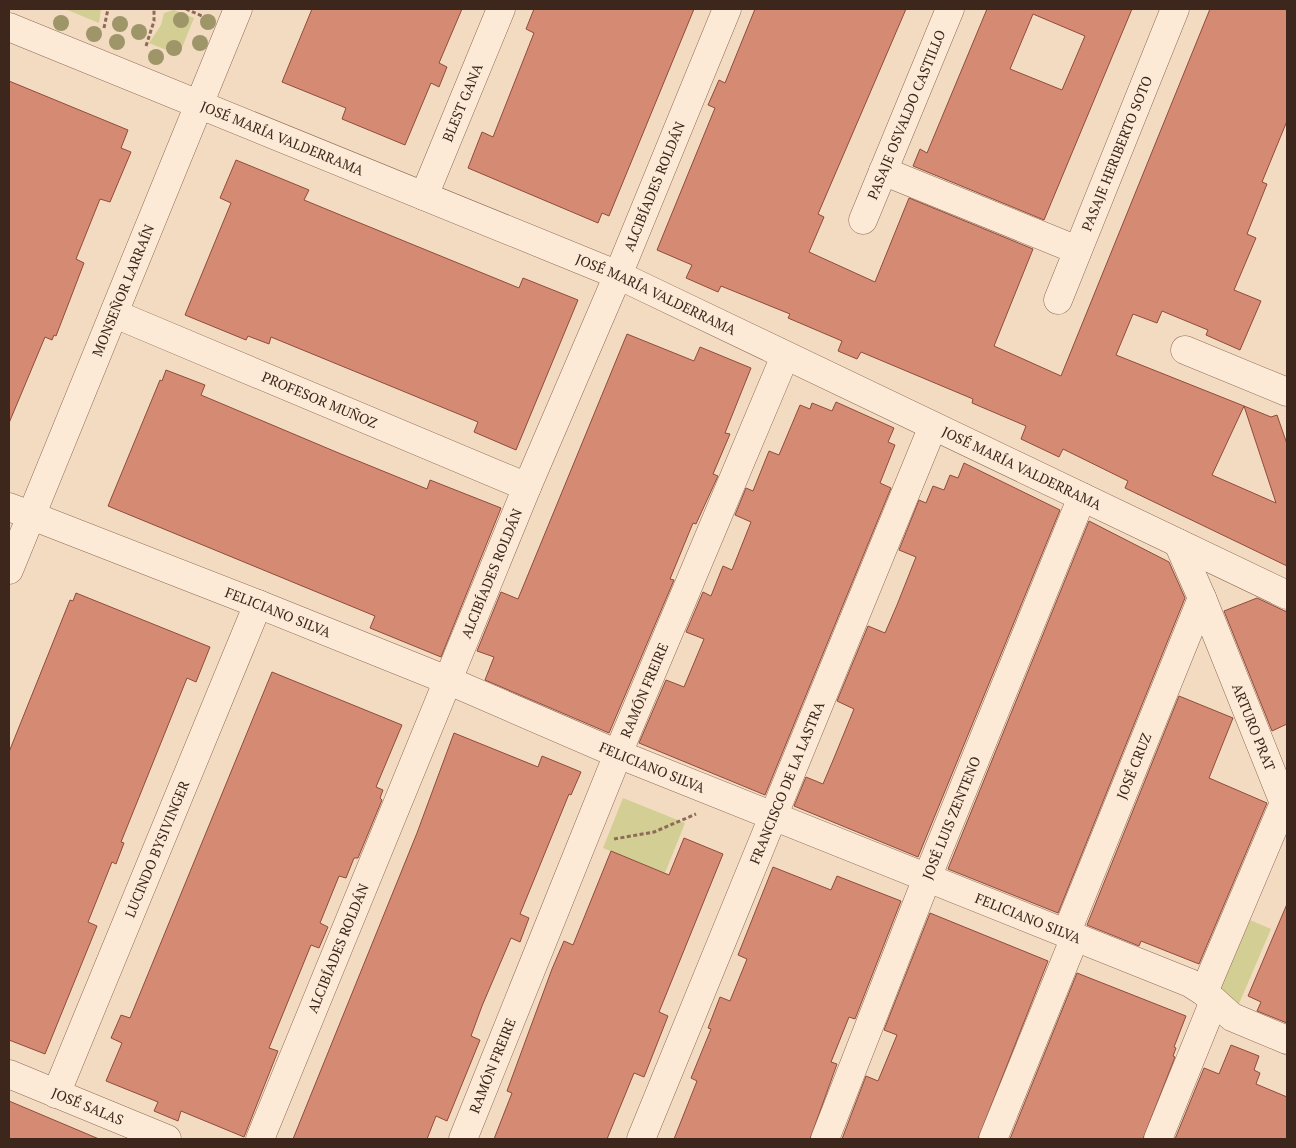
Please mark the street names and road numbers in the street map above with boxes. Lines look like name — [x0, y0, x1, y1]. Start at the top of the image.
street label: PASAJE OSVALDO CASTILLO — [863, 27, 949, 202]
street label: BLEST GANA — [437, 60, 487, 144]
street label: PASAJE HERIBERTO SOTO — [1077, 73, 1156, 234]
street label: JOSÉ MARÍA VALDERRAMA — [198, 96, 367, 180]
street label: ALCIBÍADES ROLDÁN — [619, 119, 689, 254]
street label: MONSEÑOR LARRAÍN — [87, 221, 158, 359]
street label: JOSÉ MARÍA VALDERRAMA — [573, 249, 740, 339]
street label: PROFESOR MUÑOZ — [259, 367, 381, 432]
street label: JOSÉ MARÍA VALDERRAMA — [939, 421, 1105, 514]
street label: ALCIBÍADES ROLDÁN — [456, 506, 526, 641]
street label: FELICIANO SILVA — [223, 582, 335, 642]
street label: RAMÓN FREIRE — [616, 640, 672, 740]
street label: ARTURO PRAT — [1228, 680, 1280, 774]
street label: FRANCISCO DE LA LASTRA — [745, 698, 828, 867]
street label: JOSÉ CRUZ — [1111, 730, 1155, 802]
street label: FELICIANO SILVA — [597, 737, 708, 797]
street label: JOSÉ LUIS ZENTENO — [917, 753, 985, 882]
street label: LUCINDO BYSIVINGER — [120, 777, 193, 920]
street label: ALCIBÍADES ROLDÁN — [303, 880, 373, 1016]
street label: FELICIANO SILVA — [973, 888, 1084, 948]
street label: RAMÓN FREIRE — [464, 1015, 520, 1116]
street label: JOSÉ SALAS — [49, 1083, 127, 1129]

